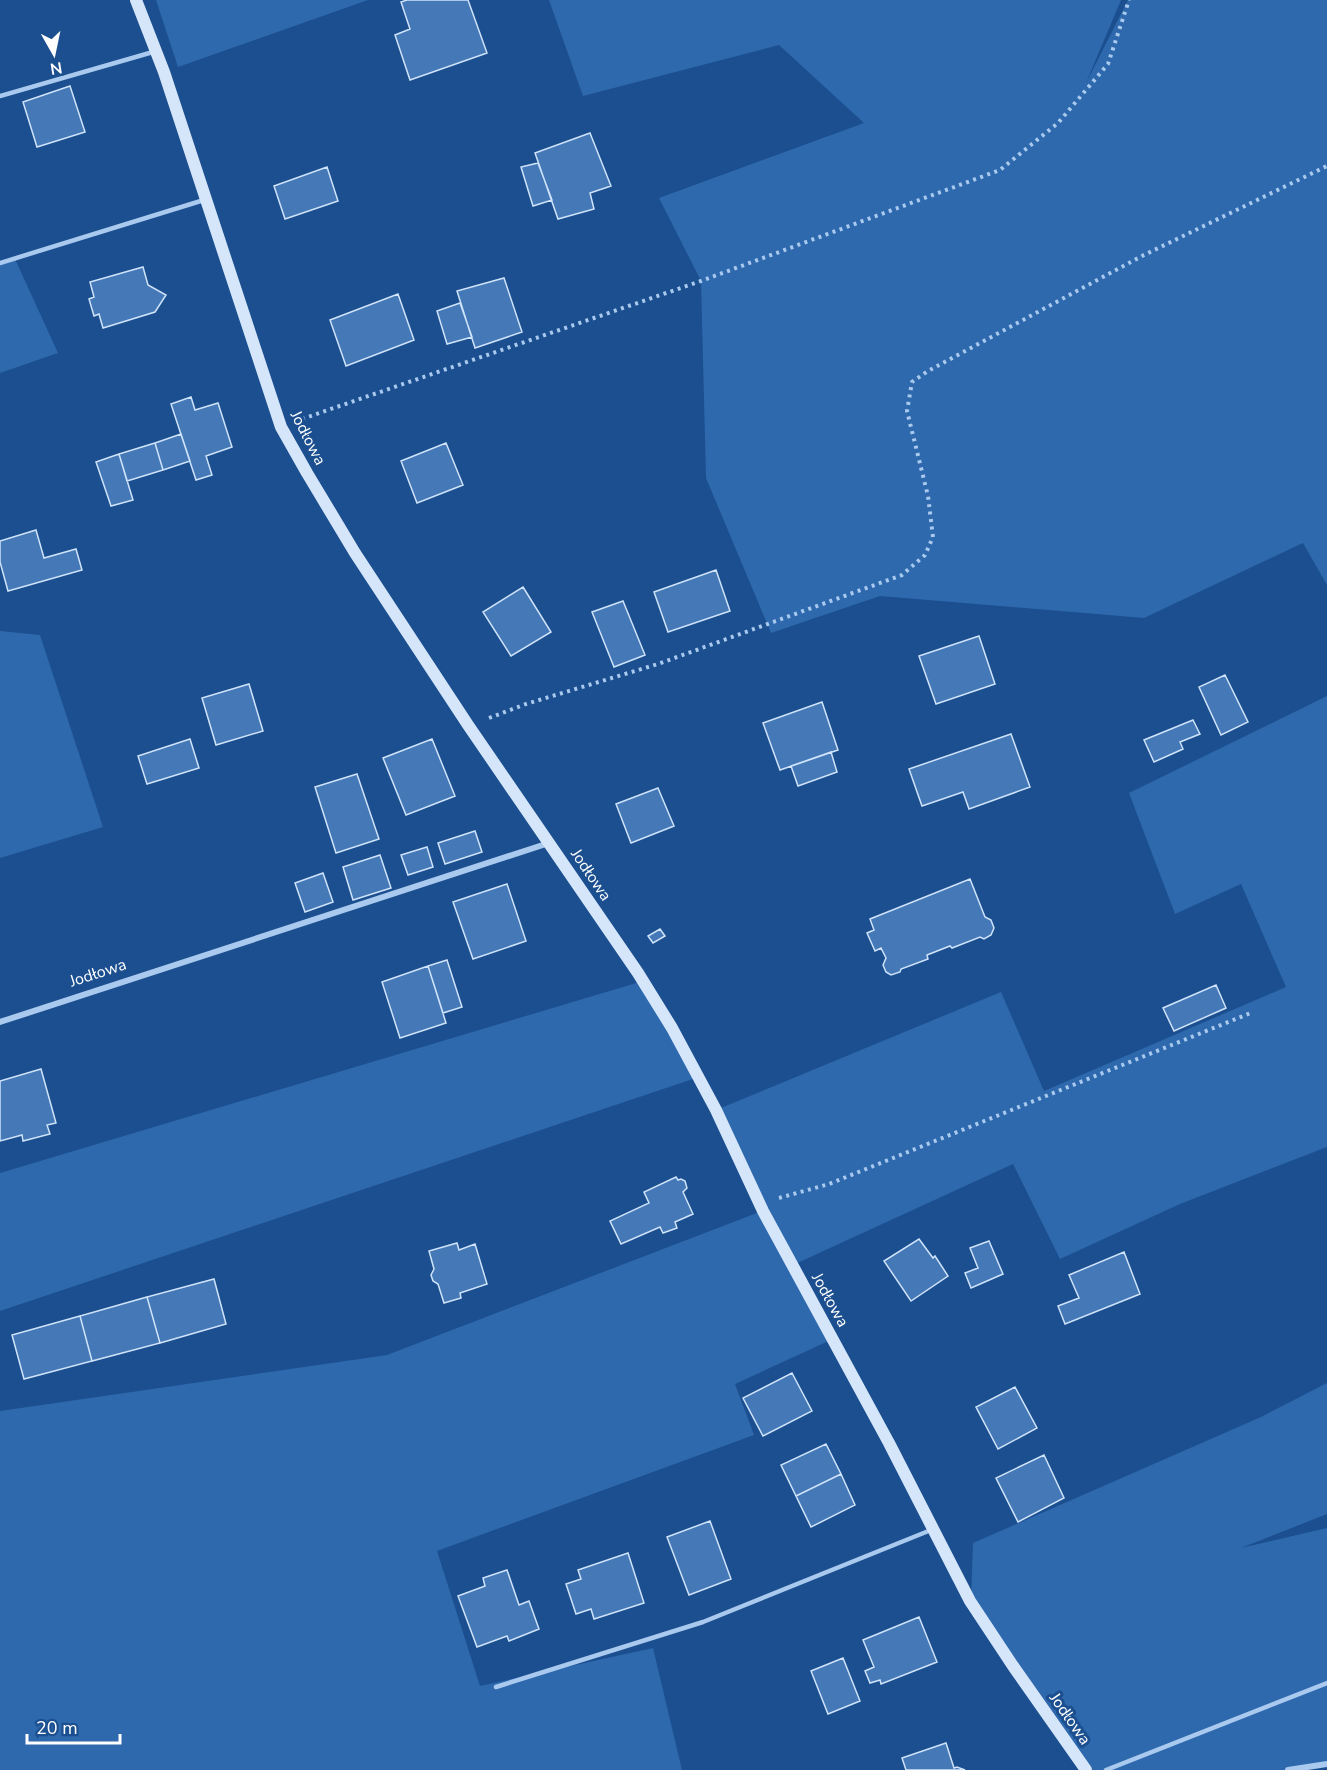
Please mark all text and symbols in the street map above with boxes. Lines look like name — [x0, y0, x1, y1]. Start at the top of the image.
north arrow — [24, 24, 84, 84]
text: N — [49, 56, 64, 80]
street label: Jodłowa — [284, 406, 331, 469]
street label: Jodłowa — [565, 844, 617, 905]
street label: Jodłowa — [66, 953, 129, 993]
street label: Jodłowa — [806, 1268, 854, 1331]
street label: Jodłowa — [1044, 1688, 1096, 1749]
scale bar — [27, 1707, 120, 1745]
text: 20 m — [36, 1716, 78, 1740]

